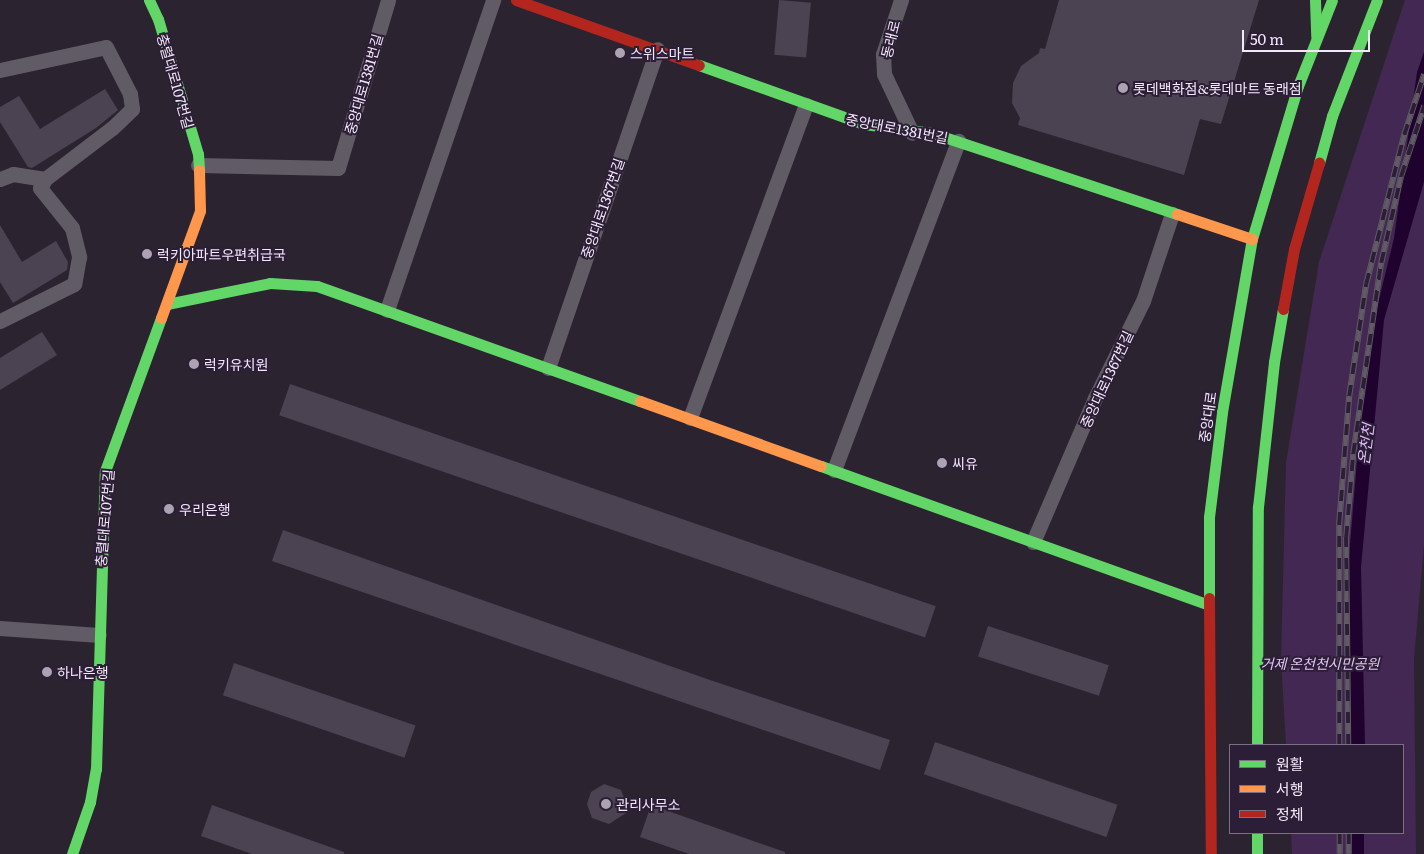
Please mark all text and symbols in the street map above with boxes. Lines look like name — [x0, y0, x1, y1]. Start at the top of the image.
street label: 동래로 — [877, 18, 903, 60]
scale bar — [1244, 20, 1372, 52]
text: 50 m — [1250, 27, 1284, 50]
street label: 충렬대로107번길 — [154, 32, 198, 130]
street label: 중앙대로1381번길 — [341, 32, 385, 136]
place label: 스위스마트 — [630, 45, 694, 61]
marker: 스위스마트 — [614, 47, 626, 59]
place label: 롯데백화점&롯데마트 동래점 — [1133, 80, 1302, 96]
marker: 롯데백화점&롯데마트 동래점 — [1117, 82, 1129, 94]
street label: 중앙대로1381번길 — [844, 110, 950, 146]
street label: 중앙대로1367번길 — [577, 156, 627, 260]
place label: 럭키아파트우편취급국 — [157, 246, 286, 262]
marker: 럭키아파트우편취급국 — [141, 248, 153, 260]
street label: 중앙대로1367번길 — [1076, 328, 1136, 430]
place label: 럭키유치원 — [204, 356, 268, 372]
marker: 럭키유치원 — [188, 358, 200, 370]
street label: 중앙대로 — [1195, 390, 1219, 444]
water label: 온천천 — [1354, 422, 1376, 466]
place label: 씨유 — [952, 455, 978, 471]
marker: 씨유 — [936, 457, 948, 469]
street label: 충렬대로107번길 — [91, 468, 117, 568]
place label: 우리은행 — [179, 501, 231, 517]
marker: 우리은행 — [163, 503, 175, 515]
park label: 거제 온천천시민공원 — [1261, 655, 1379, 671]
place label: 하나은행 — [57, 664, 109, 680]
marker: 하나은행 — [41, 666, 53, 678]
legend — [1229, 744, 1404, 834]
text: 원활 — [1276, 752, 1304, 775]
text: 서행 — [1276, 777, 1304, 800]
place label: 관리사무소 — [616, 796, 680, 812]
marker: 관리사무소 — [600, 798, 612, 810]
text: 정체 — [1276, 802, 1304, 825]

